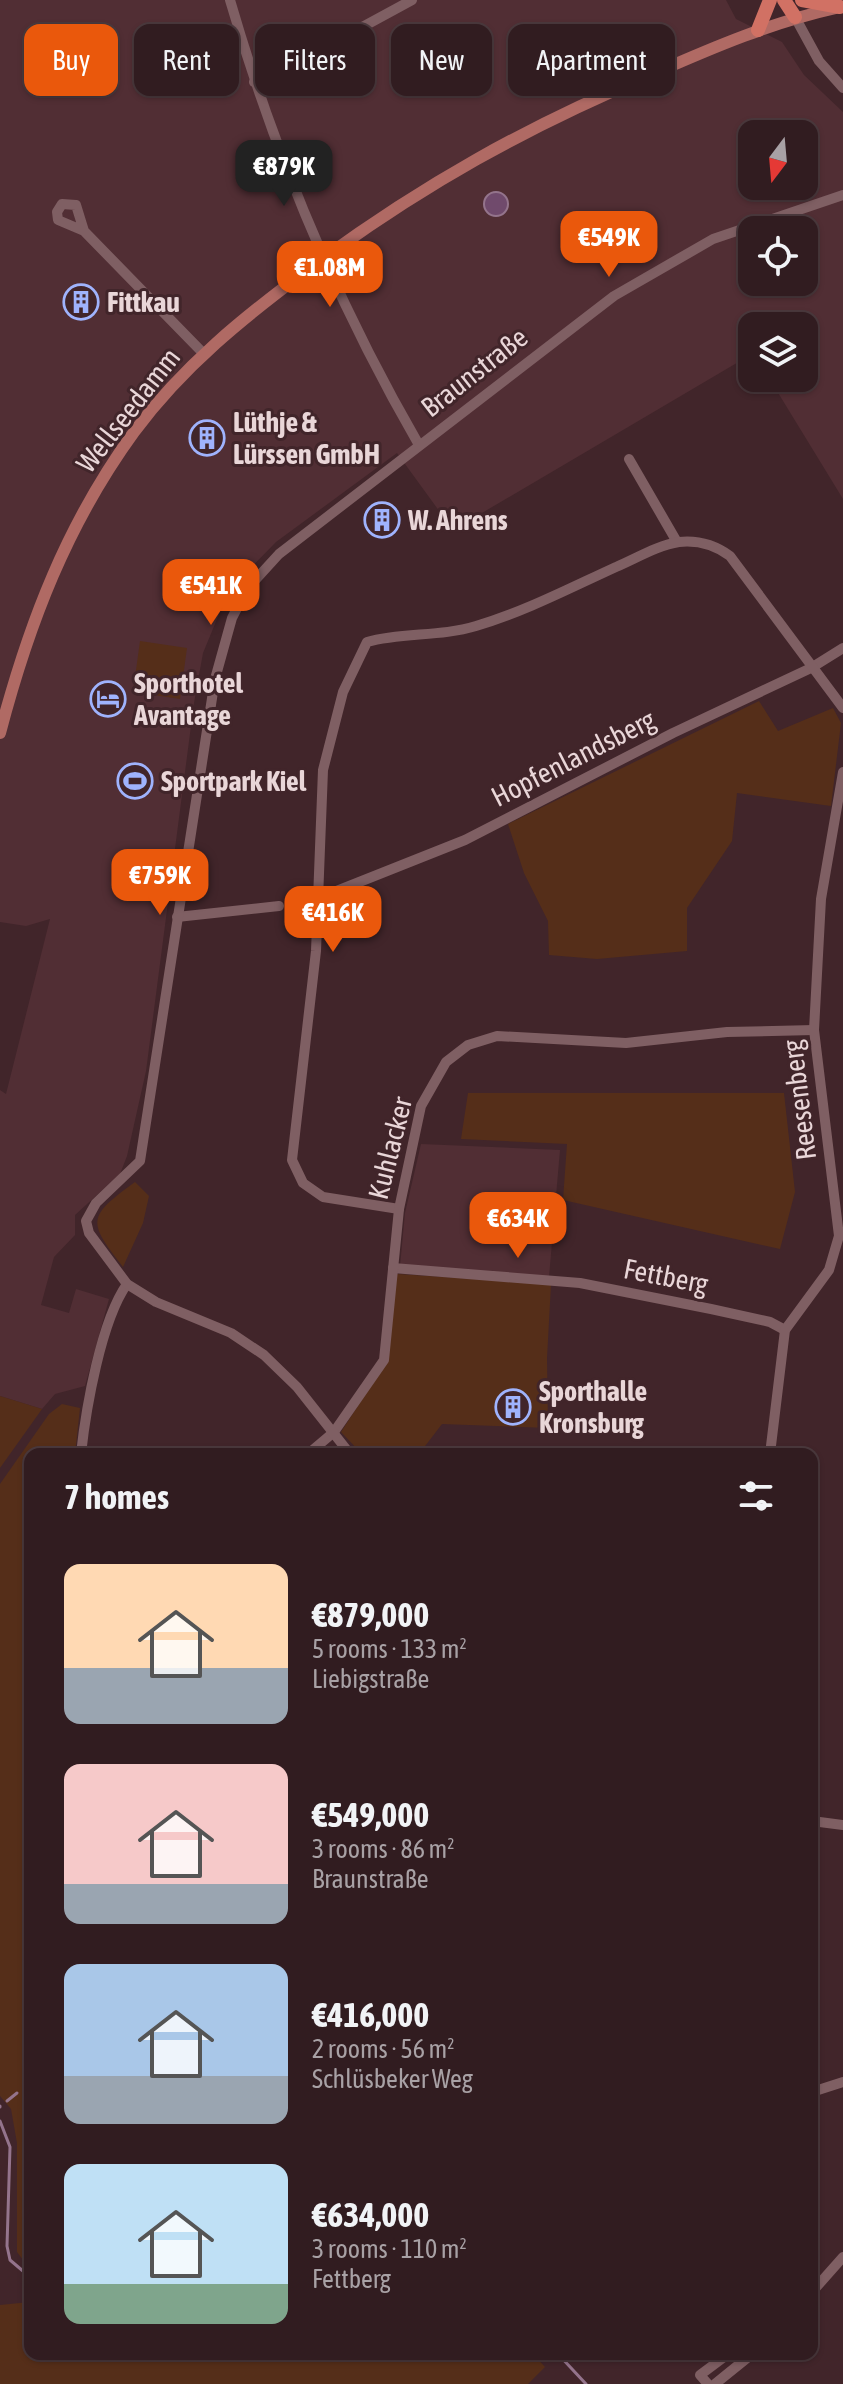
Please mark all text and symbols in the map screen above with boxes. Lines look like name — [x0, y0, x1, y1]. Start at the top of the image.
chip: Buy — [24, 24, 118, 96]
chip: Rent — [134, 24, 239, 96]
chip: Filters — [255, 24, 375, 96]
chip: New — [391, 24, 492, 96]
chip: Apartment — [508, 24, 675, 96]
north arrow — [738, 120, 818, 200]
map controls — [738, 120, 818, 392]
pin: €879K — [228, 140, 340, 208]
text: €879K — [253, 151, 315, 181]
pin: €549K — [553, 211, 665, 279]
button: locate — [738, 216, 818, 296]
text: €549K — [578, 222, 640, 252]
pin: €1.08M — [265, 241, 395, 309]
text: €1.08M — [295, 252, 365, 282]
building icon: Fittkau — [62, 283, 100, 321]
place label: Fittkau — [107, 286, 180, 318]
button: layers — [738, 312, 818, 392]
street label: Braunstraße — [415, 321, 533, 423]
street label: Wellseedamm — [70, 342, 186, 478]
place label: Lüthje & Lürssen GmbH — [233, 406, 380, 470]
building icon: Lüthje & Lürssen GmbH — [188, 419, 226, 457]
building icon: W. Ahrens — [363, 501, 401, 539]
place label: W. Ahrens — [407, 504, 508, 536]
pin: €541K — [155, 559, 267, 627]
text: €541K — [180, 570, 242, 600]
place label: Sporthotel Avantage — [133, 667, 243, 731]
hotel icon: Sporthotel Avantage — [89, 680, 127, 718]
street label: Hopfenlandsberg — [486, 703, 660, 813]
sports icon: Sportpark Kiel — [116, 762, 154, 800]
place label: Sportpark Kiel — [161, 765, 307, 797]
pin: €759K — [104, 849, 216, 917]
text: €759K — [129, 860, 191, 890]
pin: €416K — [277, 886, 389, 954]
text: €416K — [302, 897, 364, 927]
street label: Reesenberg — [776, 1038, 822, 1162]
street label: Kuhlacker — [362, 1093, 418, 1202]
pin: €634K — [462, 1192, 574, 1260]
text: €634K — [487, 1203, 549, 1233]
street label: Fettberg — [621, 1252, 711, 1300]
place label: Sporthalle Kronsburg — [539, 1375, 647, 1439]
building icon: Sporthalle Kronsburg — [494, 1388, 532, 1426]
icon: filters — [734, 1474, 778, 1518]
text: 7 homes — [64, 1477, 169, 1516]
text: €879,000 — [312, 1595, 429, 1634]
icon: home — [128, 1596, 224, 1692]
text: 5 rooms · 133 m² — [312, 1634, 467, 1664]
text: Liebigstraße — [312, 1664, 429, 1694]
text: €549,000 — [312, 1795, 429, 1834]
icon: home — [128, 1796, 224, 1892]
text: 3 rooms · 86 m² — [312, 1834, 454, 1864]
text: Braunstraße — [312, 1864, 429, 1894]
text: €416,000 — [312, 1995, 429, 2034]
icon: home — [128, 1996, 224, 2092]
text: 2 rooms · 56 m² — [312, 2034, 454, 2064]
text: Schlüsbeker Weg — [312, 2064, 473, 2094]
text: €634,000 — [312, 2195, 429, 2234]
icon: home — [128, 2196, 224, 2292]
text: 3 rooms · 110 m² — [312, 2234, 467, 2264]
text: Fettberg — [312, 2264, 391, 2294]

